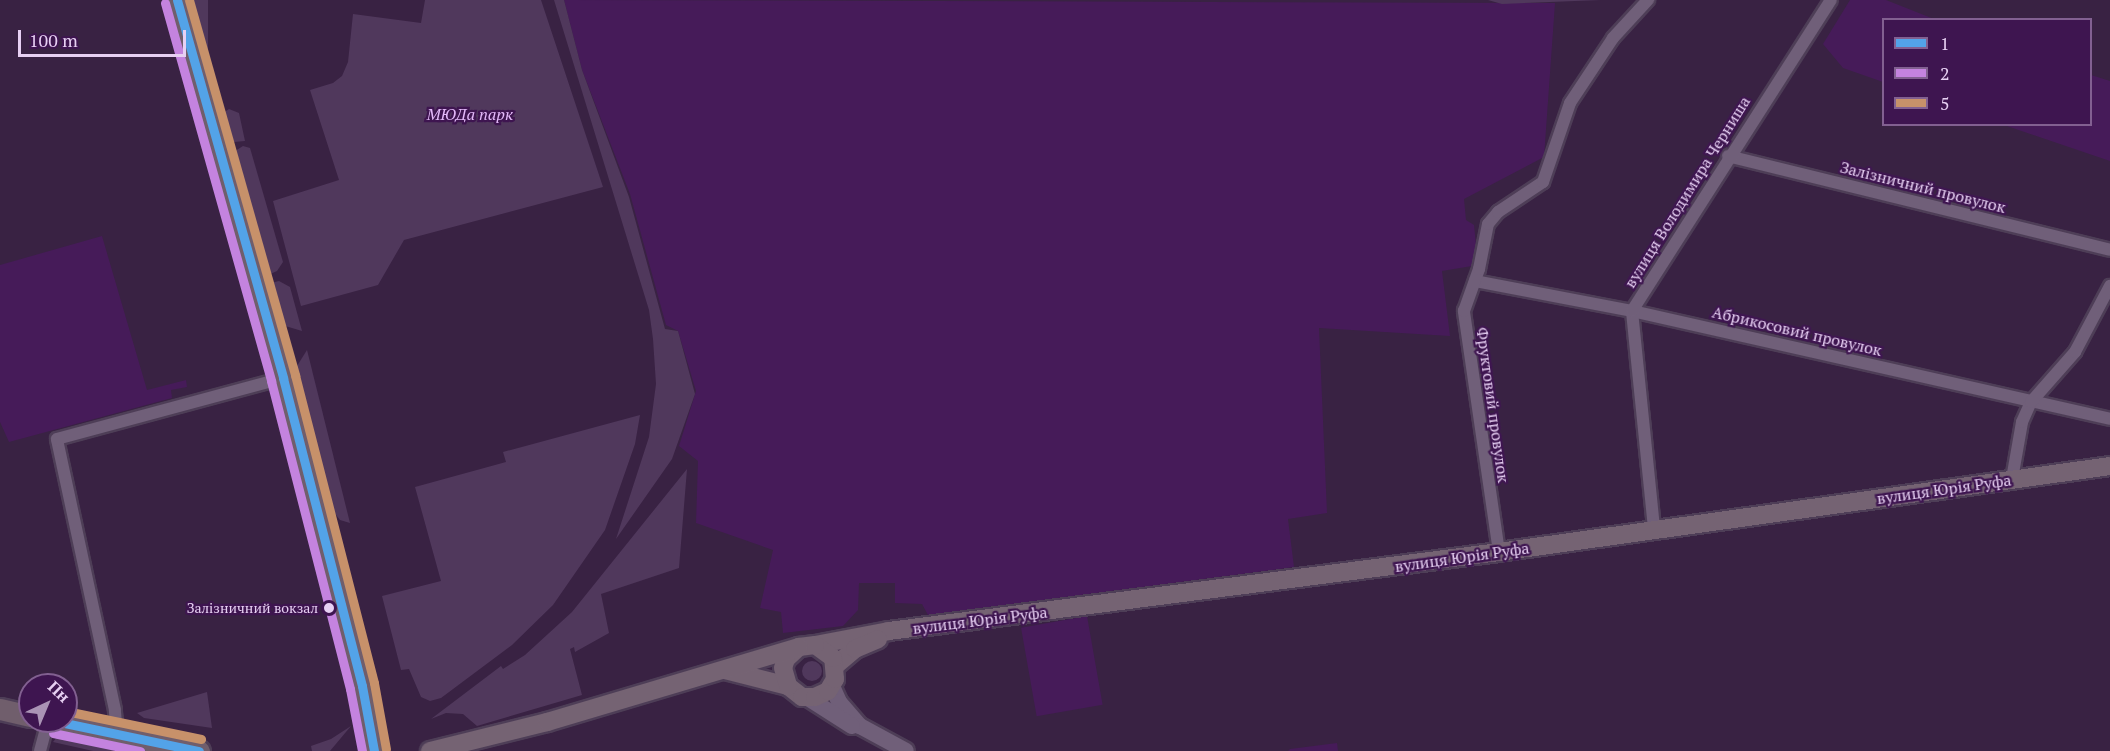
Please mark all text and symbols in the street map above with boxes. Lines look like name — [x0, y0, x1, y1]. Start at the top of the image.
scale bar — [21, 18, 189, 56]
legend — [1882, 18, 2092, 126]
text: 100 m — [29, 28, 78, 52]
text: 1 — [1940, 31, 1950, 55]
text: 2 — [1940, 61, 1950, 85]
text: 5 — [1940, 91, 1950, 115]
street label: вулиця Володимира Черниша — [1620, 93, 1754, 291]
park label: МЮДа парк — [427, 104, 513, 124]
street label: Залізничний провулок — [1838, 157, 2008, 217]
street label: Абрикосовий провулок — [1710, 302, 1884, 360]
street label: Фруктовий провулок — [1473, 326, 1513, 484]
street label: вулиця Юрія Руфа — [1876, 470, 2012, 508]
street label: вулиця Юрія Руфа — [1394, 538, 1530, 576]
place label: Залізничний вокзал — [187, 600, 318, 616]
marker: Залізничний вокзал — [323, 602, 335, 614]
street label: вулиця Юрія Руфа — [912, 602, 1048, 638]
north arrow — [18, 673, 78, 733]
text: Пн — [43, 676, 75, 707]

